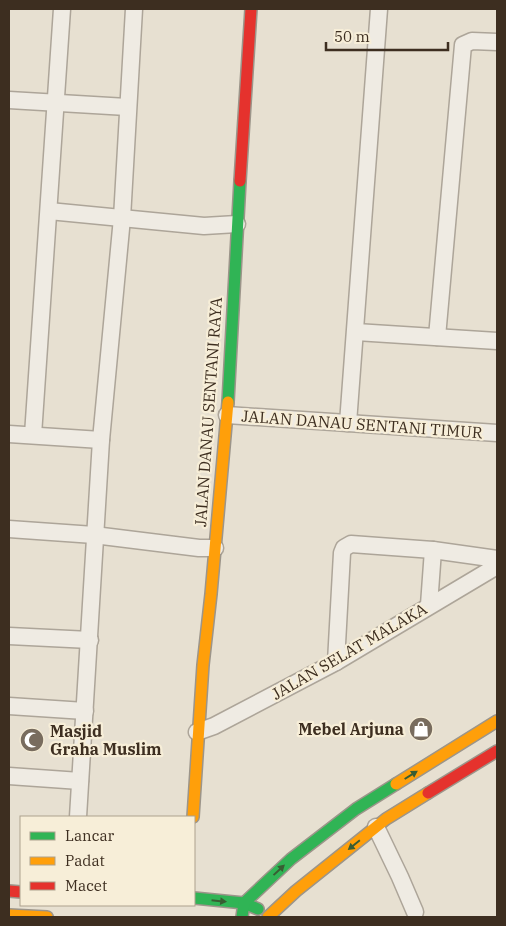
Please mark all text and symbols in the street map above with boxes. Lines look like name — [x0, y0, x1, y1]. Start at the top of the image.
scale bar — [326, 20, 448, 52]
text: 50 m — [334, 27, 370, 46]
street label: JALAN DANAU SENTANI RAYA — [190, 296, 226, 528]
street label: JALAN DANAU SENTANI TIMUR — [241, 406, 483, 442]
street label: JALAN SELAT MALAKA — [268, 598, 430, 704]
shop icon: Mebel Arjuna — [408, 716, 434, 742]
place label: Mebel Arjuna — [298, 719, 404, 739]
place label: Masjid Graha Muslim — [50, 721, 162, 759]
mosque icon: Masjid Graha Muslim — [19, 727, 45, 753]
one-way arrow — [404, 770, 417, 779]
legend — [20, 816, 195, 906]
text: Lancar — [65, 826, 115, 845]
one-way arrow — [348, 839, 361, 850]
text: Padat — [65, 851, 105, 870]
one-way arrow — [273, 864, 285, 876]
text: Macet — [65, 876, 107, 895]
one-way arrow — [211, 897, 227, 905]

